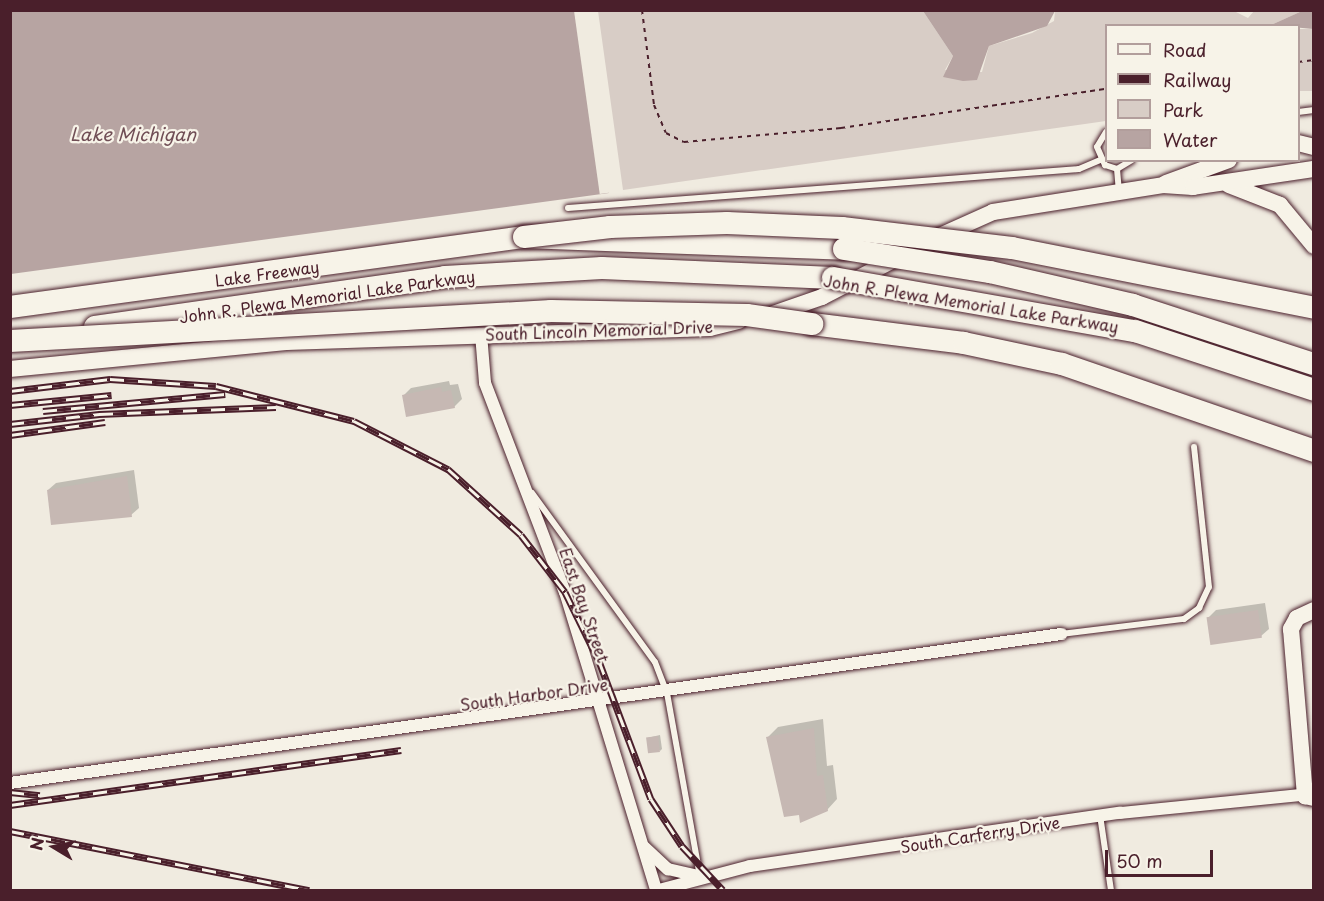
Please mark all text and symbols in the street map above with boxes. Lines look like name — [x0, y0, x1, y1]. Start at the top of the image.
legend — [1105, 24, 1300, 162]
text: Road — [1163, 36, 1207, 63]
text: Railway — [1163, 66, 1231, 93]
text: Park — [1163, 96, 1203, 123]
water label: Lake Michigan — [70, 123, 196, 145]
text: Water — [1163, 126, 1217, 153]
street label: Lake Freeway — [213, 256, 321, 290]
street label: John R. Plewa Memorial Lake Parkway — [176, 265, 478, 327]
street label: John R. Plewa Memorial Lake Parkway — [820, 270, 1122, 336]
street label: South Lincoln Memorial Drive — [485, 316, 713, 344]
street label: East Bay Street — [556, 545, 614, 665]
street label: South Harbor Drive — [458, 674, 610, 714]
street label: South Carferry Drive — [898, 812, 1062, 856]
north arrow — [24, 817, 84, 877]
text: N — [23, 836, 49, 852]
scale bar — [1108, 838, 1216, 876]
text: 50 m — [1116, 847, 1163, 874]

